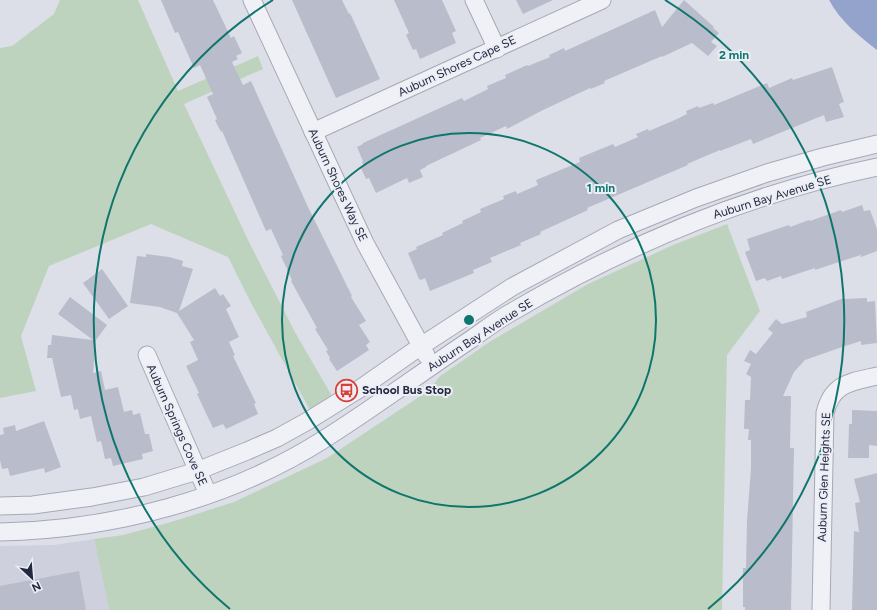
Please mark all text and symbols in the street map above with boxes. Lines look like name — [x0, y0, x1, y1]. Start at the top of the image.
street label: Auburn Shores Cape SE — [396, 33, 518, 99]
text: 2 min — [719, 48, 749, 62]
street label: Auburn Shores Way SE — [306, 126, 370, 244]
street label: Auburn Bay Avenue SE — [711, 172, 833, 222]
text: 1 min — [587, 181, 615, 195]
street label: Auburn Bay Avenue SE — [425, 296, 535, 374]
centre of rings — [462, 313, 476, 327]
street label: Auburn Springs Cove SE — [144, 362, 210, 488]
bus stop icon: School Bus Stop — [333, 377, 359, 403]
place label: School Bus Stop — [362, 383, 451, 397]
street label: Auburn Glen Heights SE — [815, 412, 833, 542]
north arrow — [12, 558, 52, 598]
text: N — [29, 579, 43, 594]

